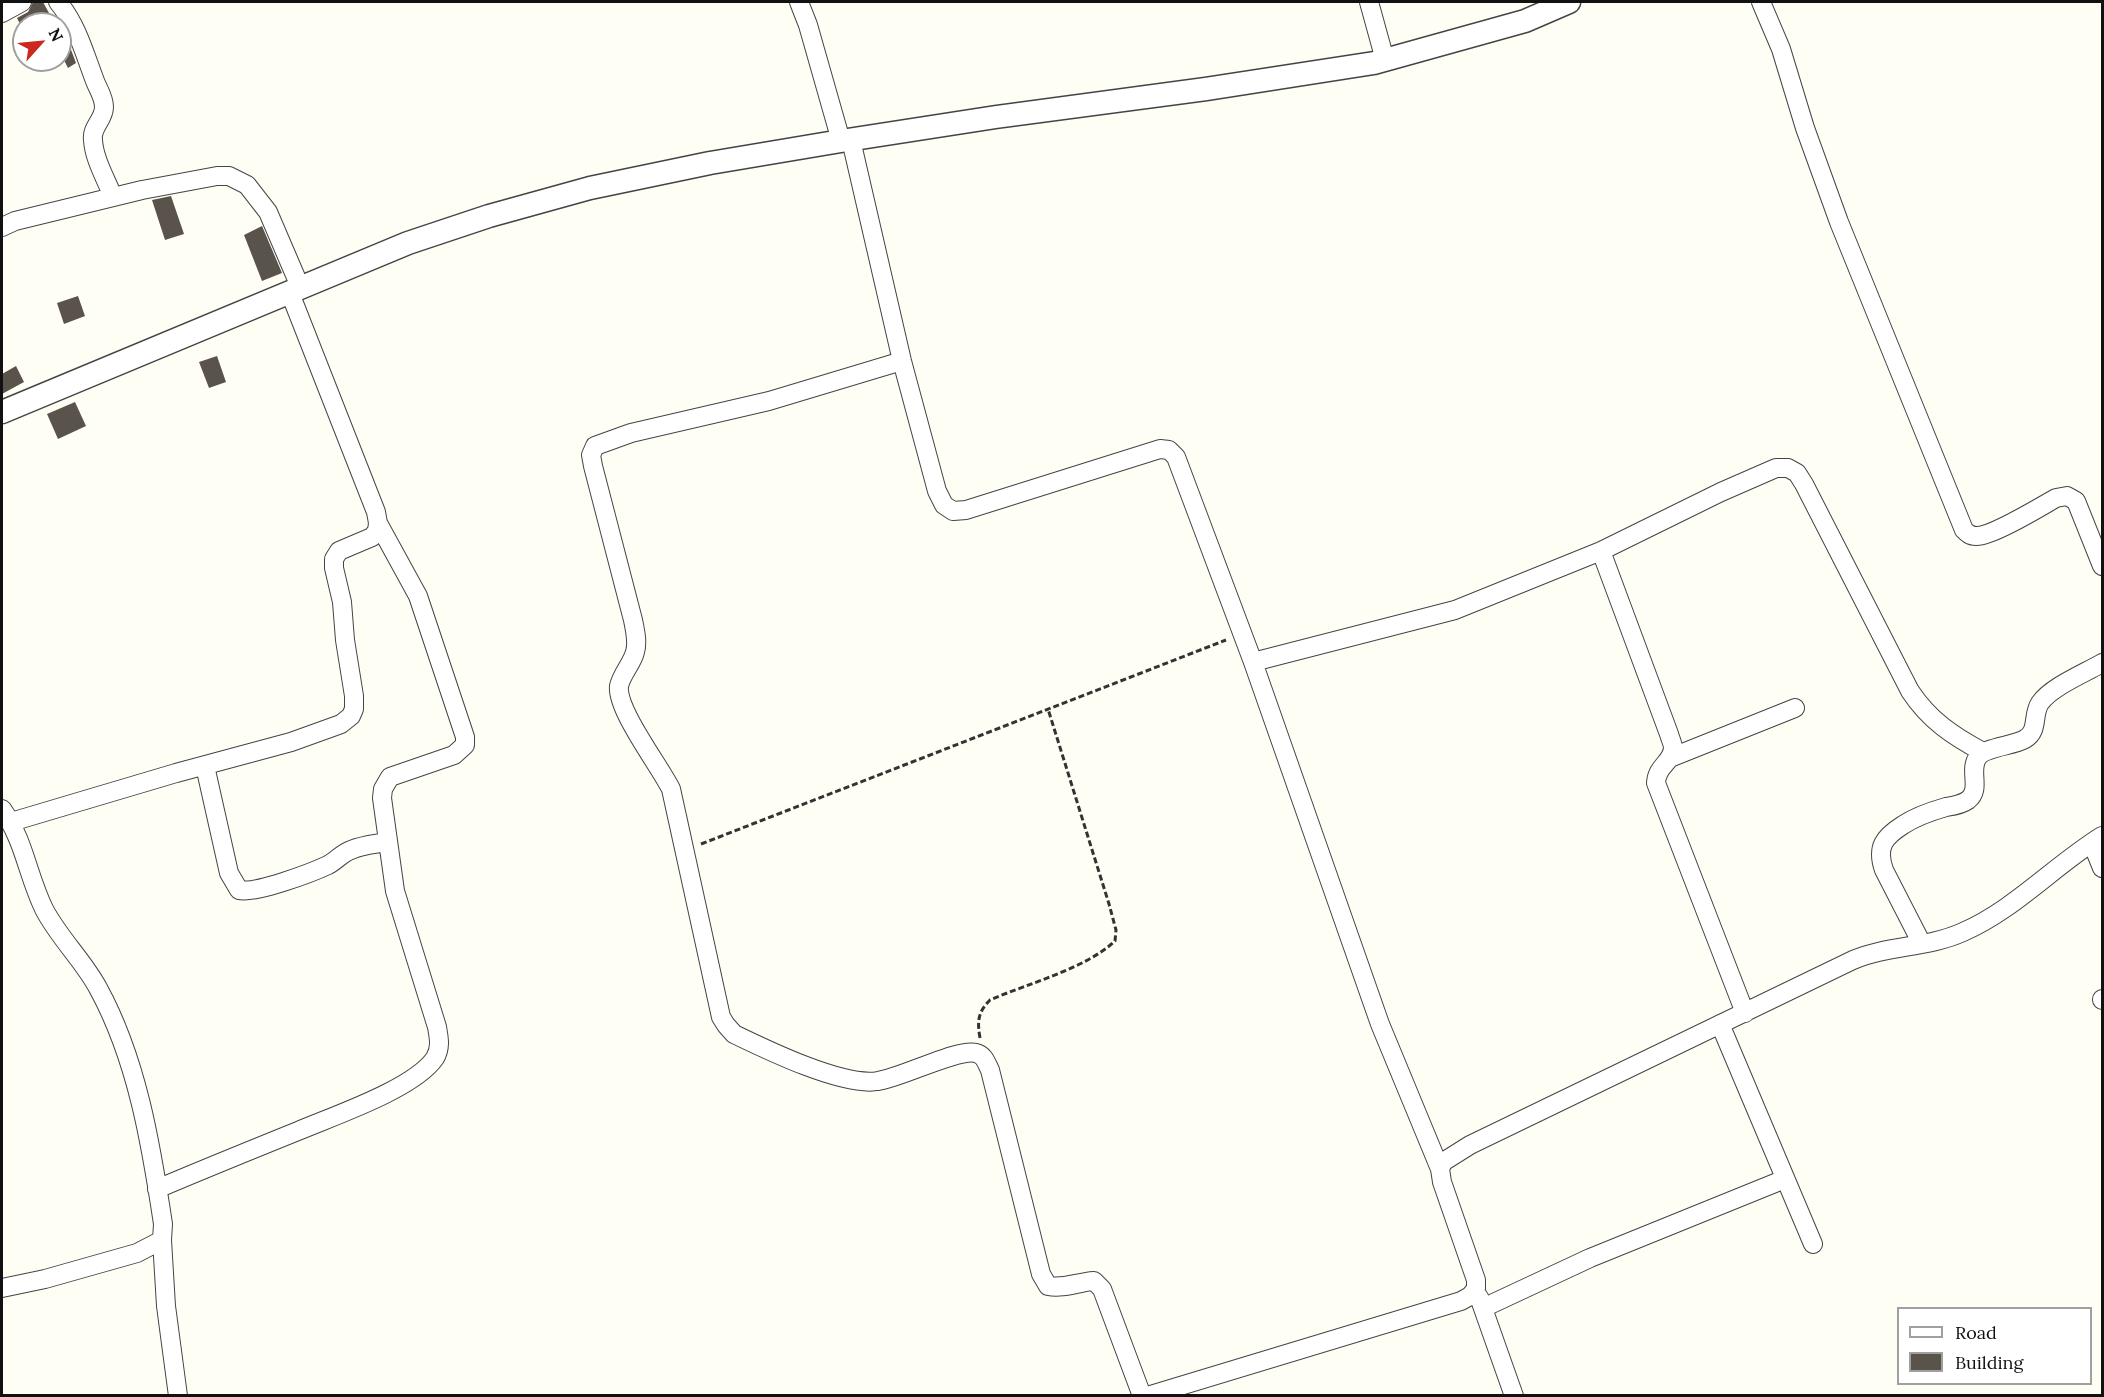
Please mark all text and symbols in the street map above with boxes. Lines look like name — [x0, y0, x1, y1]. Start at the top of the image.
north arrow — [12, 12, 72, 72]
text: N — [45, 25, 68, 45]
legend — [1897, 1307, 2092, 1385]
text: Road — [1955, 1321, 1997, 1344]
text: Building — [1955, 1351, 2023, 1374]

